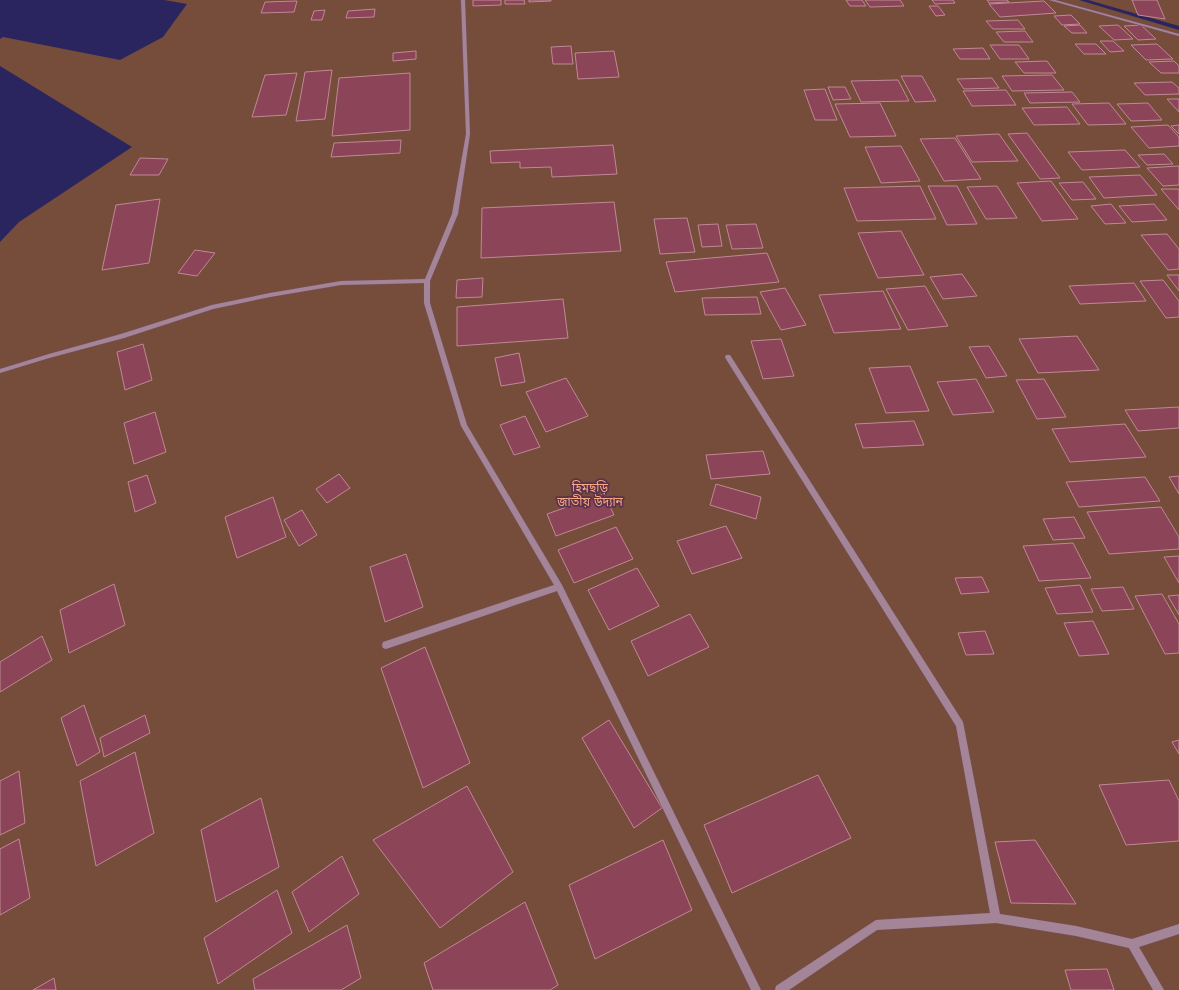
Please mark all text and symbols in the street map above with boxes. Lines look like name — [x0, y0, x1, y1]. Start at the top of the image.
park label: হিমছড়ি জাতীয় উদ্যান — [556, 480, 624, 509]

